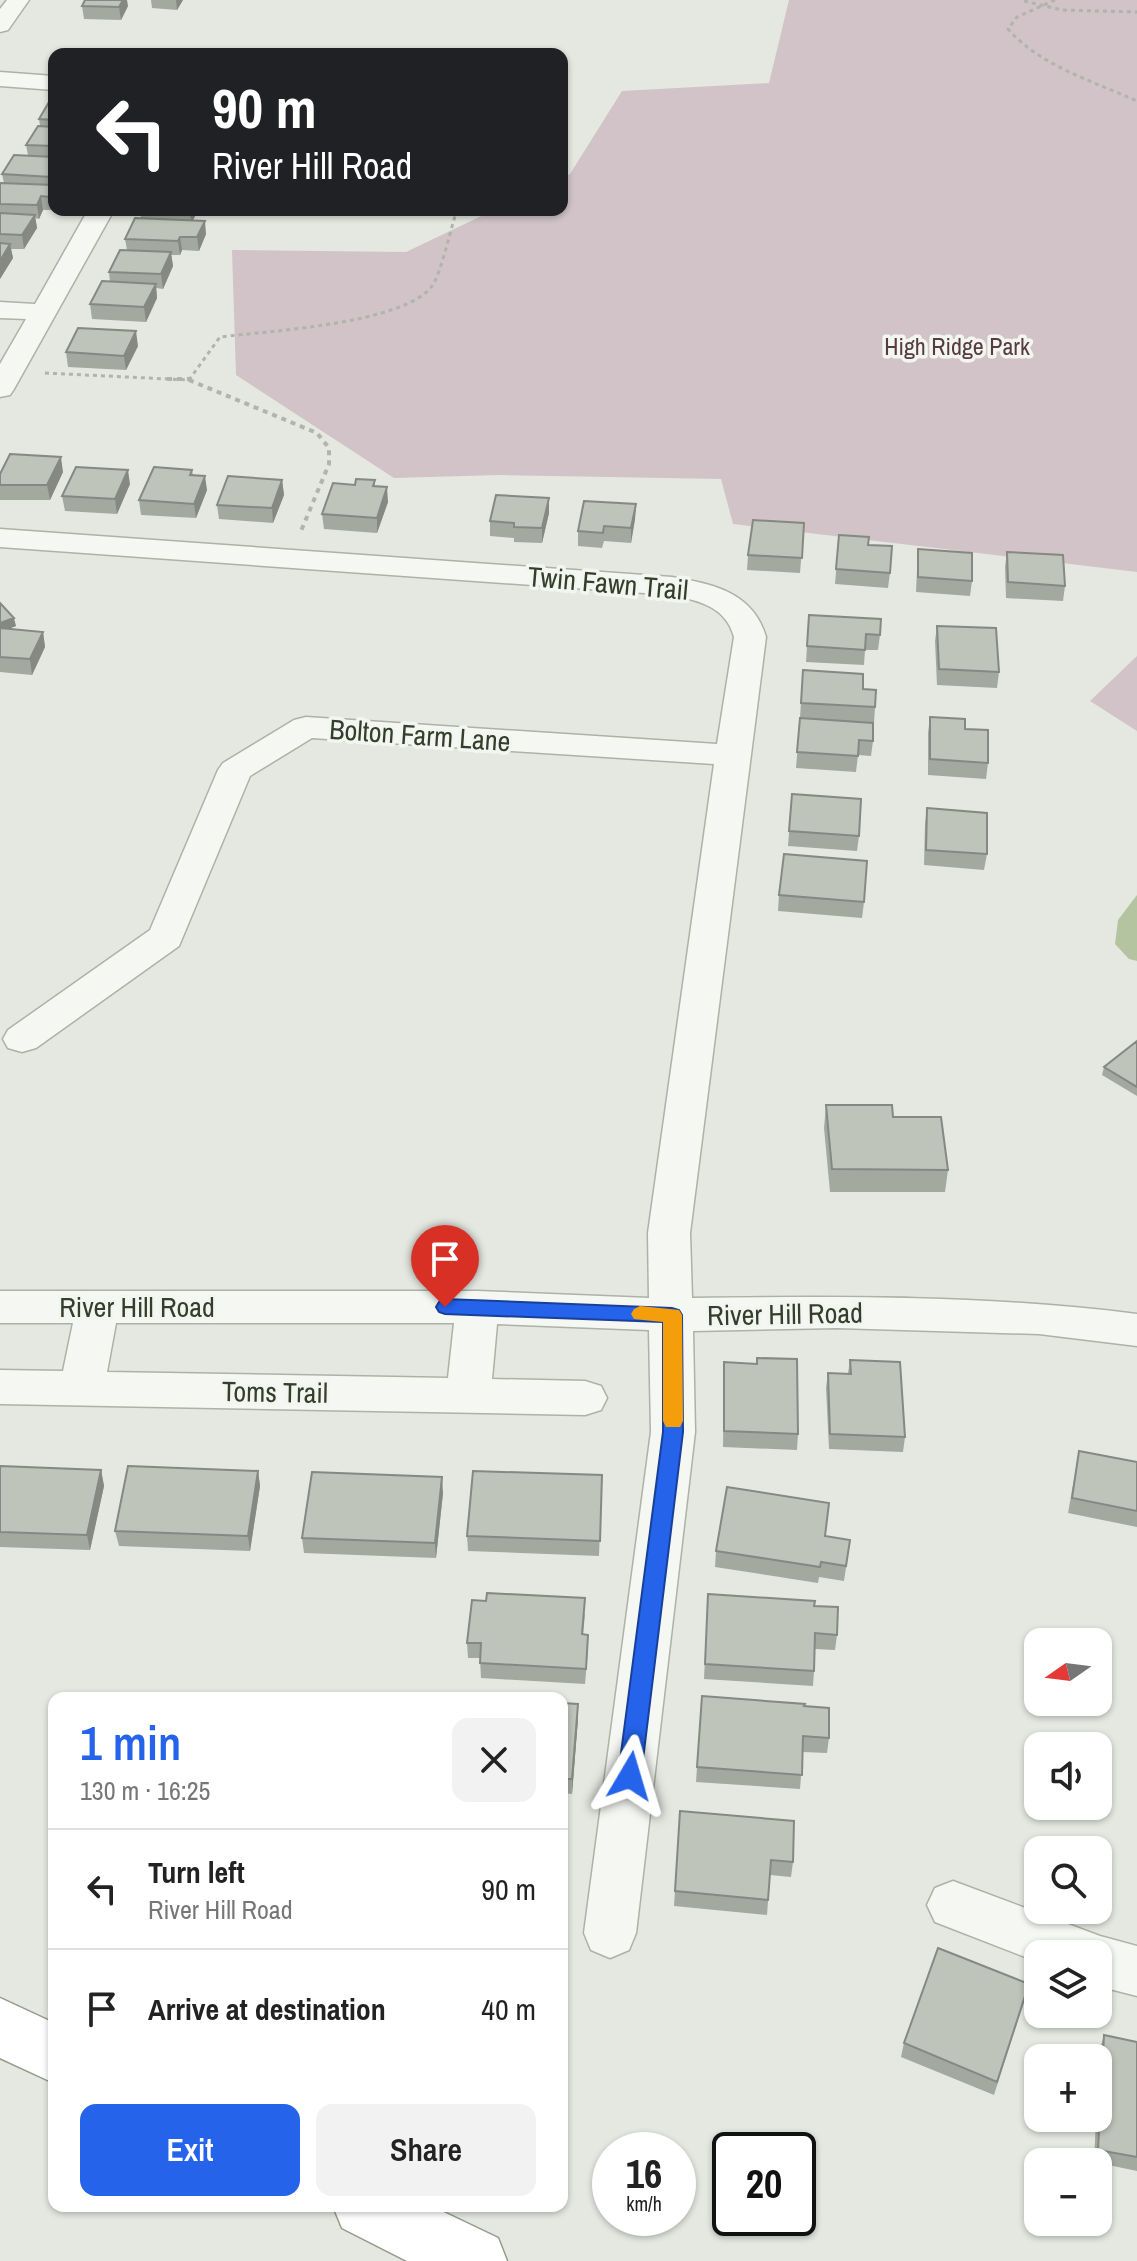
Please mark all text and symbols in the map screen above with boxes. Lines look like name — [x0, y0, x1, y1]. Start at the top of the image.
text: 90 m — [212, 70, 317, 145]
icon: left — [80, 80, 184, 184]
text: River Hill Road — [212, 142, 412, 190]
park label: High Ridge Park — [884, 330, 1030, 362]
street label: Twin Fawn Trail — [526, 557, 690, 609]
street label: Bolton Farm Lane — [328, 710, 512, 760]
pin — [411, 1225, 479, 1307]
icon: arrive — [423, 1237, 467, 1281]
street label: River Hill Road — [59, 1288, 215, 1326]
street label: River Hill Road — [707, 1294, 863, 1334]
street label: Toms Trail — [222, 1372, 328, 1412]
north arrow — [1024, 1628, 1112, 1716]
map controls — [1024, 1628, 1112, 2236]
text: 1 min — [80, 1710, 181, 1775]
button: close — [452, 1718, 536, 1802]
button: sound — [1024, 1732, 1112, 1820]
position arrow — [588, 1734, 672, 1818]
text: 130 m · 16:25 — [80, 1773, 210, 1808]
button: search — [1024, 1836, 1112, 1924]
text: Turn left — [148, 1852, 245, 1892]
icon: left — [80, 1867, 124, 1911]
text: 90 m — [481, 1869, 536, 1909]
text: River Hill Road — [148, 1892, 293, 1927]
button: layers — [1024, 1940, 1112, 2028]
icon: arrive — [80, 1987, 124, 2031]
text: Arrive at destination — [148, 1989, 386, 2029]
text: 40 m — [481, 1989, 536, 2029]
button: + — [1024, 2044, 1112, 2132]
button: Exit — [80, 2104, 300, 2196]
button: Share — [316, 2104, 536, 2196]
speed limit sign: 20 — [712, 2132, 816, 2236]
text: 16 — [626, 2147, 662, 2200]
button: − — [1024, 2148, 1112, 2236]
text: km/h — [626, 2190, 662, 2217]

